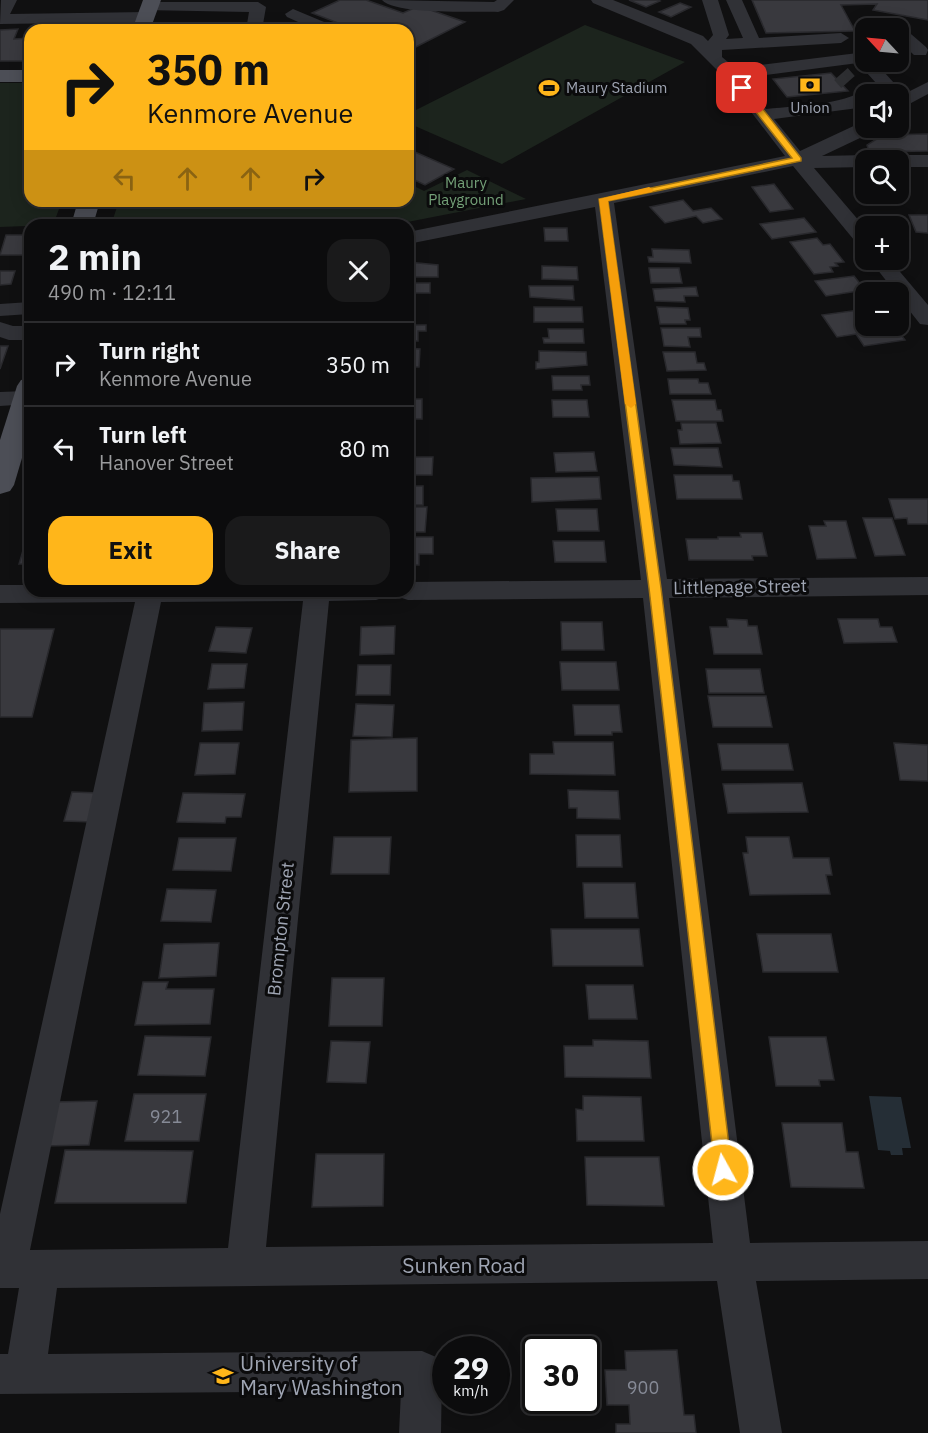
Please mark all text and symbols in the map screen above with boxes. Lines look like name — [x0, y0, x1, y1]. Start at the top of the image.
north arrow — [855, 18, 909, 72]
map controls — [855, 18, 909, 336]
text: 350 m — [147, 42, 270, 97]
icon: right — [48, 48, 126, 126]
pin — [716, 62, 767, 113]
icon: arrive — [725, 71, 758, 104]
bank icon: Union — [798, 73, 822, 97]
sports icon: Maury Stadium — [537, 76, 561, 100]
place label: Maury Stadium — [566, 78, 667, 97]
button: sound — [855, 84, 909, 138]
text: Kenmore Avenue — [147, 95, 353, 130]
place label: Union — [790, 98, 830, 117]
button: search — [855, 150, 909, 204]
icon: left — [108, 162, 141, 195]
icon: ahead — [171, 162, 204, 195]
icon: ahead — [234, 162, 267, 195]
icon: right — [297, 162, 330, 195]
park label: Maury Playground — [428, 173, 504, 209]
button: + — [855, 216, 909, 270]
text: 2 min — [48, 233, 142, 280]
button: close — [327, 239, 390, 302]
text: 490 m · 12:11 — [48, 279, 176, 306]
button: − — [855, 282, 909, 336]
text: Turn right — [99, 336, 200, 365]
icon: right — [48, 348, 81, 381]
text: 350 m — [326, 350, 390, 379]
text: Kenmore Avenue — [99, 365, 252, 392]
text: Turn left — [99, 420, 187, 449]
icon: left — [48, 432, 81, 465]
text: 80 m — [339, 434, 390, 463]
text: Hanover Street — [99, 449, 234, 476]
button: Exit — [48, 516, 213, 585]
button: Share — [225, 516, 390, 585]
street label: Littlepage Street — [673, 574, 807, 599]
street label: Brompton Street — [262, 861, 299, 997]
house number: 921 — [150, 1105, 182, 1128]
position arrow — [691, 1138, 755, 1202]
street label: Sunken Road — [402, 1251, 526, 1279]
speed limit sign: 30 — [522, 1336, 600, 1414]
text: 29 — [453, 1348, 489, 1387]
place label: University of Mary Washington — [240, 1349, 403, 1401]
school or university icon: University of Mary Washington — [211, 1364, 235, 1388]
house number: 900 — [627, 1376, 659, 1399]
text: km/h — [453, 1381, 489, 1400]

